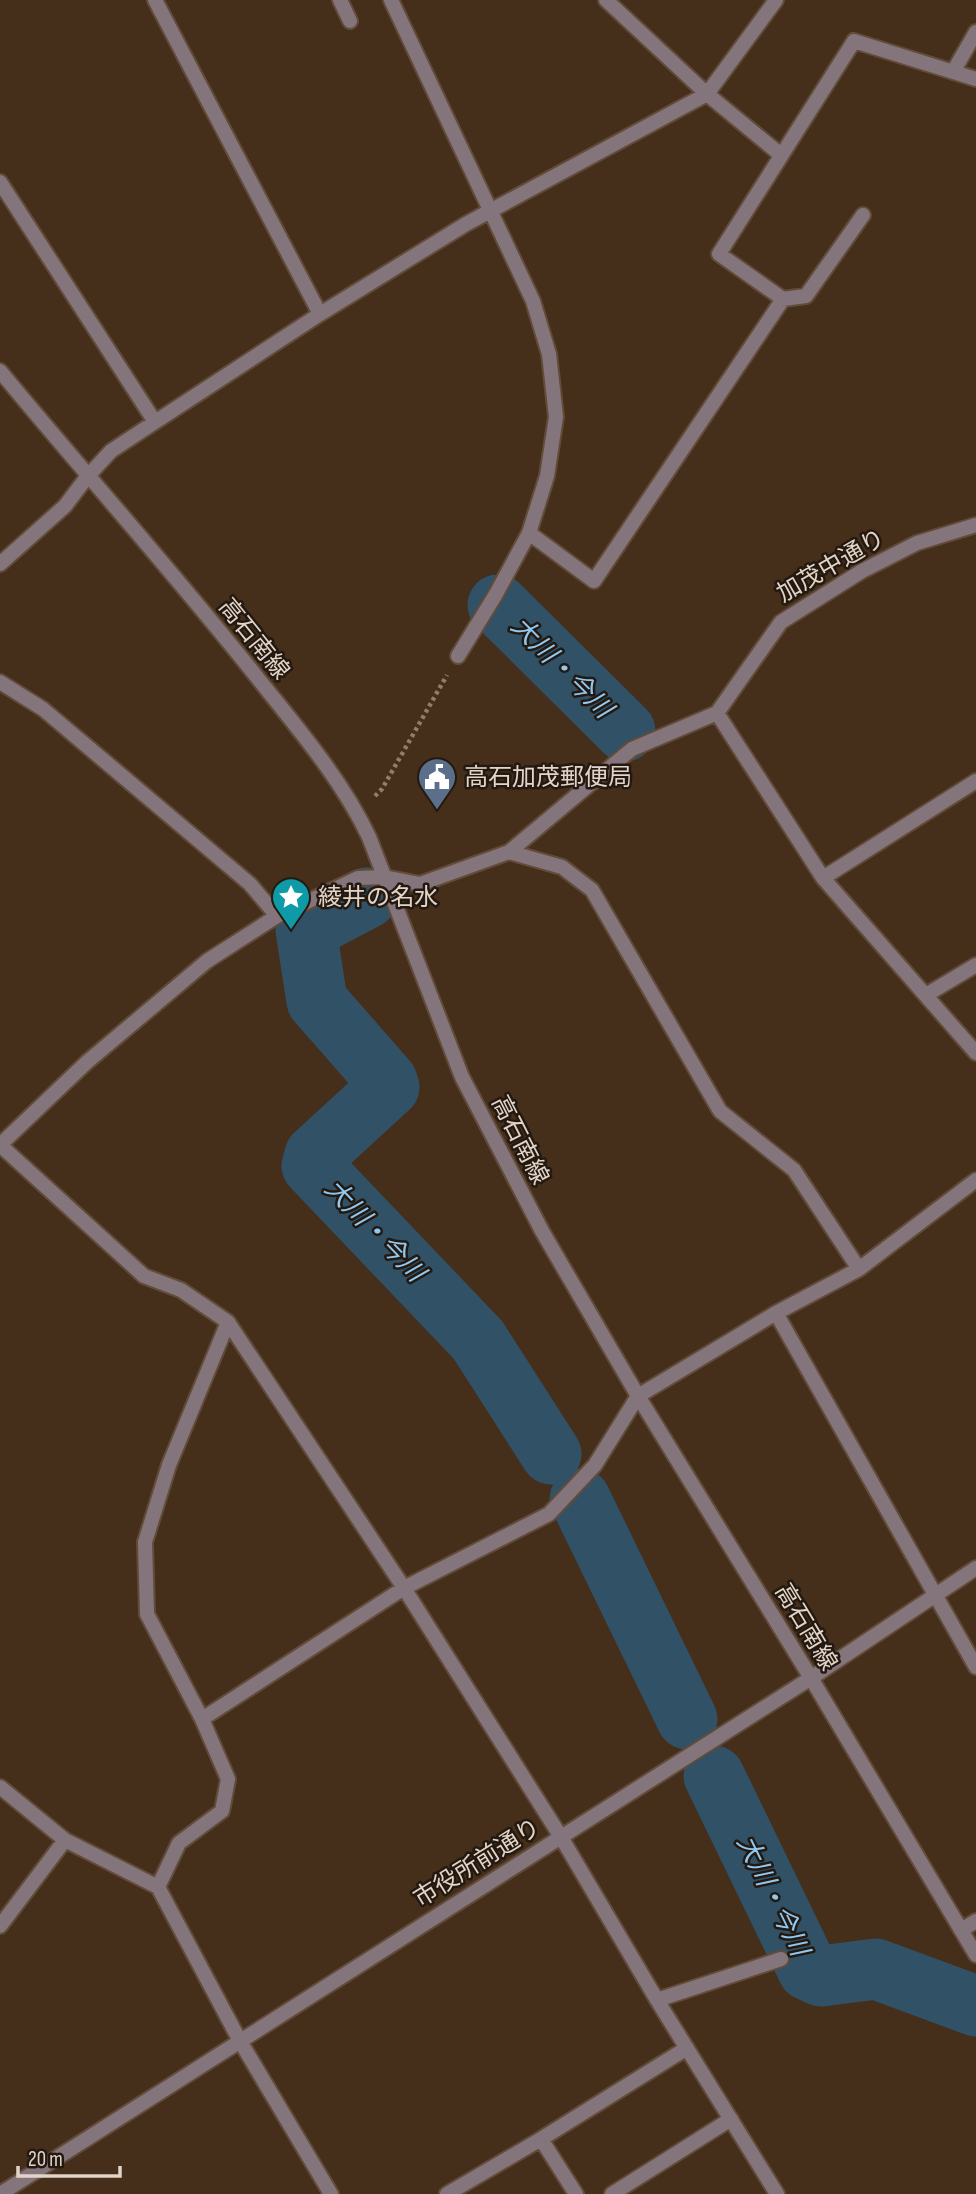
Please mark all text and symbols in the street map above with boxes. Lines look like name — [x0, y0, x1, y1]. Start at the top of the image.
street label: 加茂中通り — [772, 523, 890, 609]
street label: 高石南線 — [213, 593, 295, 685]
water label: 大川・今川 — [504, 611, 620, 727]
public building icon: 高石加茂郵便局 — [416, 756, 458, 811]
place label: 高石加茂郵便局 — [464, 763, 632, 792]
place icon: 綾井の名水 — [270, 876, 312, 931]
place label: 綾井の名水 — [318, 883, 438, 912]
street label: 高石南線 — [485, 1091, 555, 1189]
water label: 大川・今川 — [318, 1173, 432, 1291]
street label: 高石南線 — [769, 1578, 843, 1676]
street label: 市役所前通り — [408, 1813, 546, 1913]
water label: 大川・今川 — [730, 1831, 816, 1964]
scale bar — [18, 2134, 119, 2178]
text: 20 m — [28, 2147, 63, 2172]

